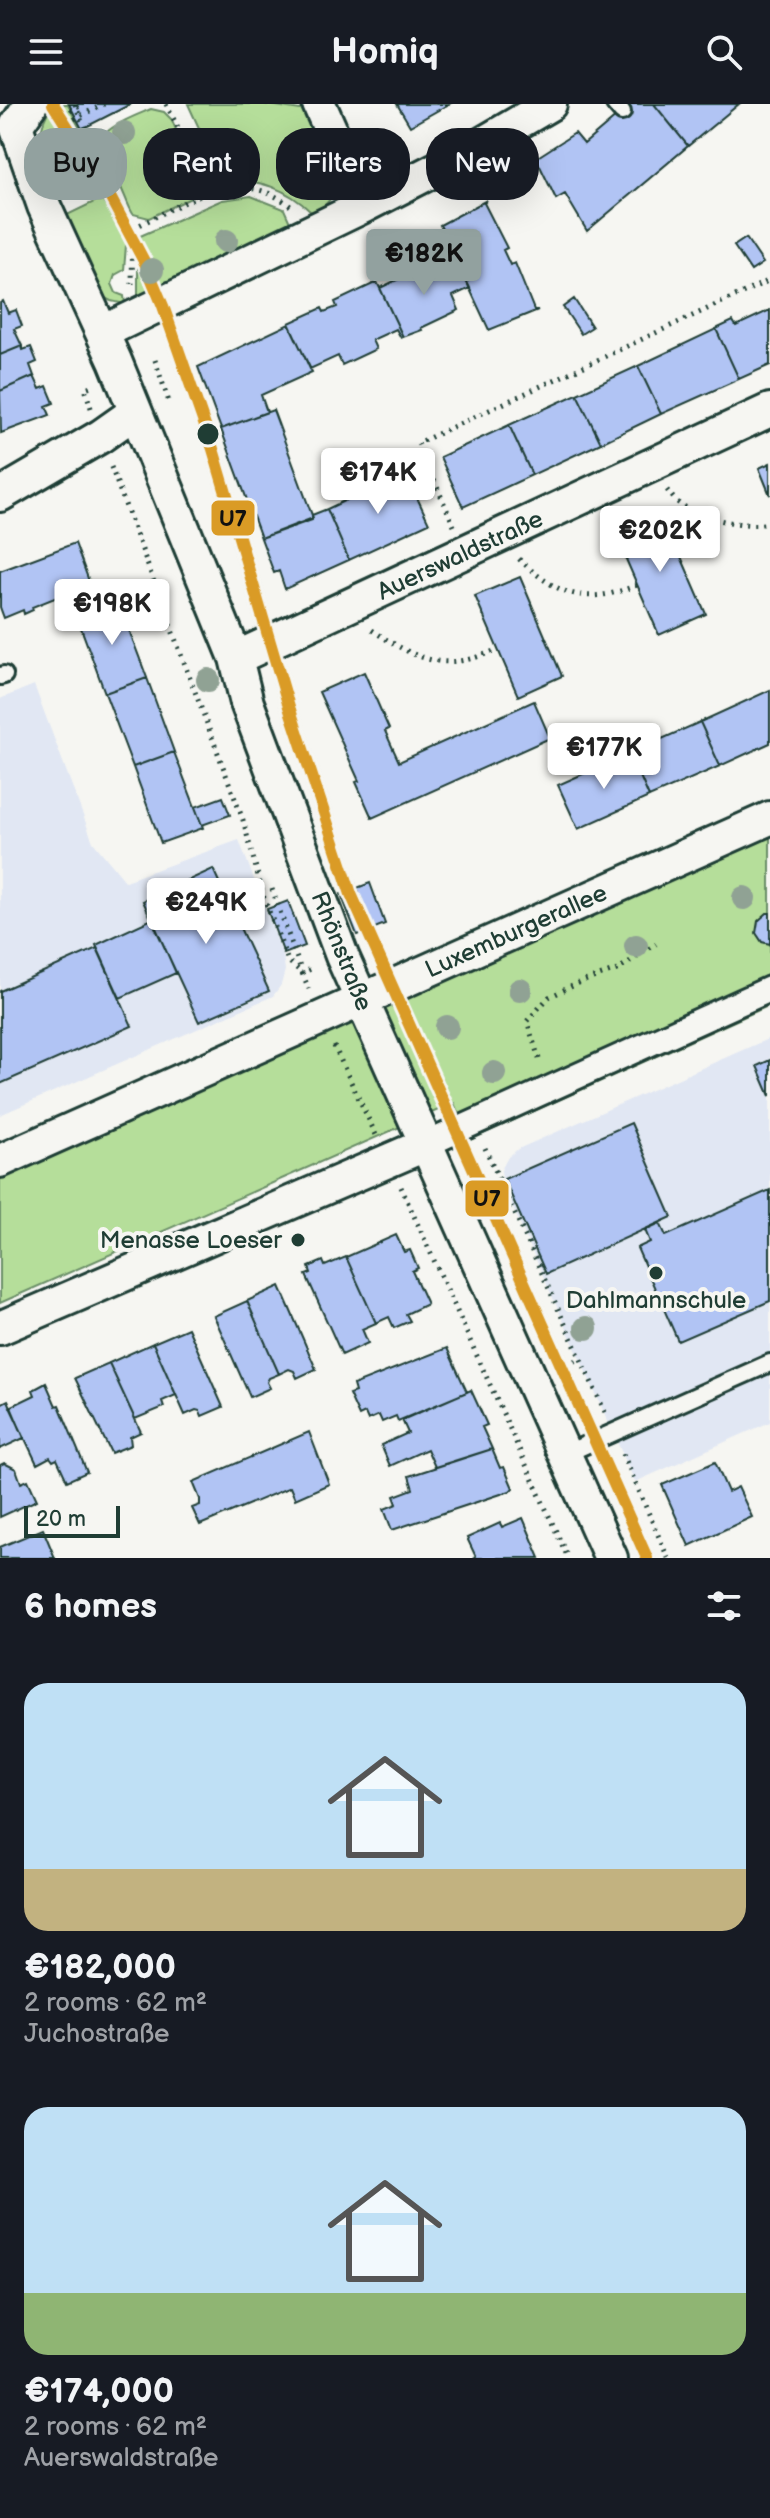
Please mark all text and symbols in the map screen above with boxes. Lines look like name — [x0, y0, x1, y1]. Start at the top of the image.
icon: menu — [24, 30, 68, 74]
icon: search — [702, 30, 746, 74]
text: Homiq — [331, 31, 439, 74]
chip: Buy — [24, 128, 127, 200]
chip: Rent — [143, 128, 260, 200]
chip: Filters — [276, 128, 410, 200]
chip: New — [426, 128, 539, 200]
pin: €182K — [368, 229, 480, 297]
text: €182K — [384, 239, 464, 270]
unlabelled marker — [195, 421, 221, 447]
pin: €174K — [322, 448, 434, 516]
text: €174K — [339, 458, 417, 489]
line badge: U7 — [210, 499, 256, 537]
street label: Auerswaldstraße — [373, 504, 548, 607]
text: U7 — [219, 506, 247, 533]
pin: €202K — [604, 506, 716, 574]
text: €202K — [618, 516, 702, 547]
pin: €198K — [56, 579, 168, 647]
text: €198K — [72, 589, 152, 620]
pin: €177K — [548, 723, 660, 791]
text: €177K — [566, 733, 642, 764]
pin: €249K — [150, 878, 262, 946]
street label: Luxemburgerallee — [421, 878, 612, 985]
street label: Rhönstraße — [304, 887, 379, 1015]
text: €249K — [165, 888, 247, 919]
line badge: U7 — [464, 1179, 510, 1218]
text: U7 — [473, 1186, 501, 1213]
place label: Menasse Loeser — [100, 1226, 282, 1255]
marker: Menasse Loeser — [289, 1231, 307, 1249]
marker: Dahlmannschule — [647, 1264, 665, 1282]
place label: Dahlmannschule — [566, 1286, 746, 1315]
scale bar — [24, 1502, 120, 1538]
text: 20 m — [36, 1506, 86, 1533]
icon: filters — [702, 1584, 746, 1628]
text: 6 homes — [24, 1586, 157, 1627]
icon: home — [313, 1735, 457, 1879]
text: €182,000 — [24, 1947, 176, 1988]
text: 2 rooms · 62 m² — [24, 1988, 207, 2019]
text: Juchostraße — [24, 2019, 169, 2050]
icon: home — [313, 2159, 457, 2303]
text: €174,000 — [24, 2371, 174, 2412]
text: 2 rooms · 62 m² — [24, 2412, 207, 2443]
text: Auerswaldstraße — [24, 2443, 219, 2474]

